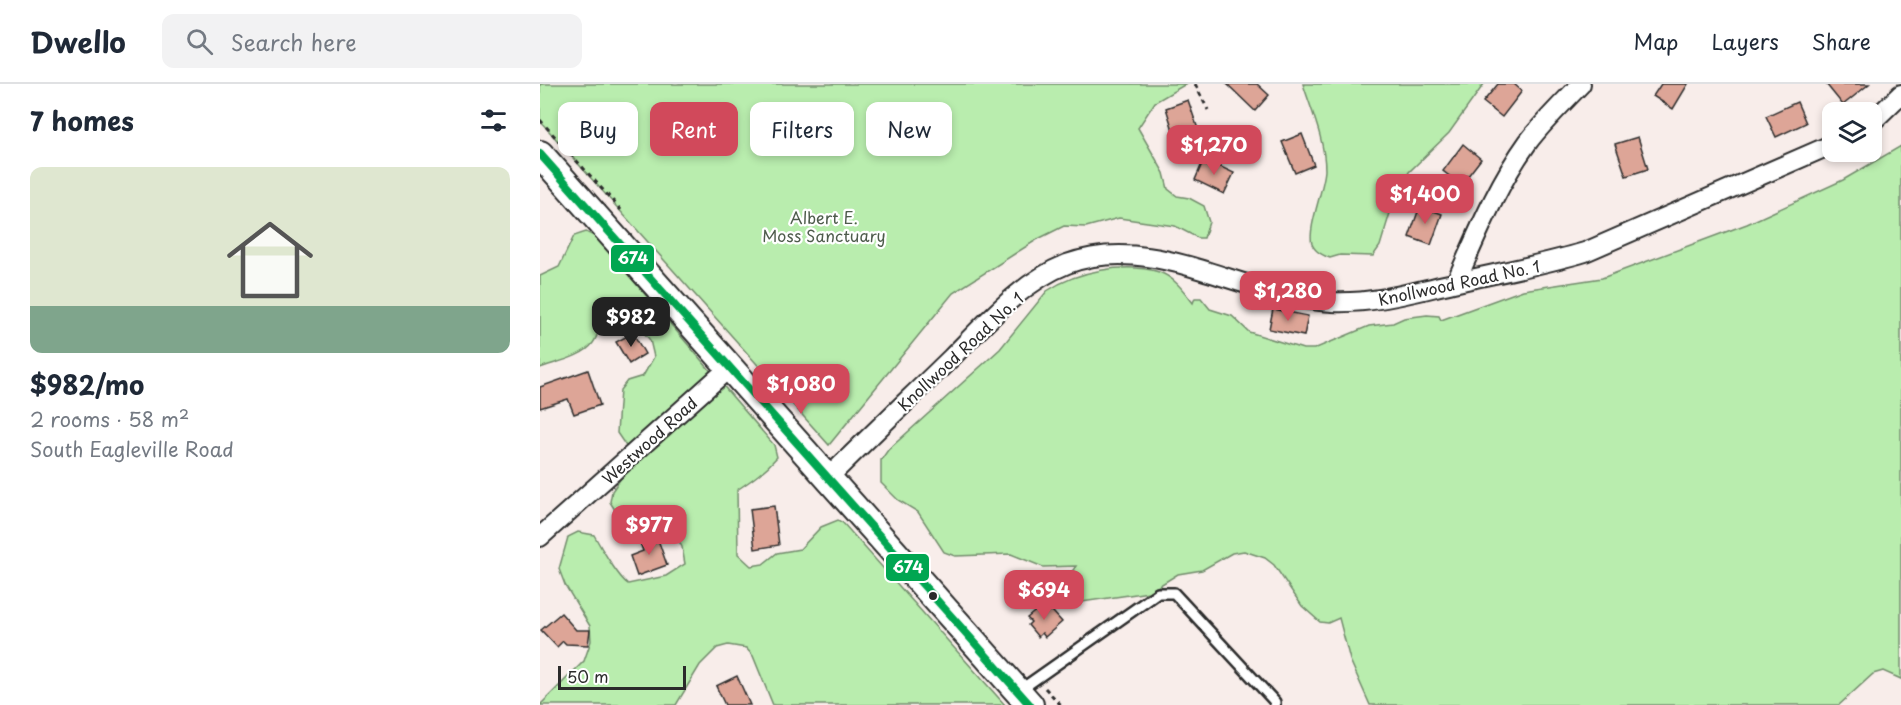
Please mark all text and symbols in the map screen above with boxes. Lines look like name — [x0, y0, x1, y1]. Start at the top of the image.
search box — [162, 14, 582, 68]
text: Dwello — [30, 20, 126, 63]
icon: search — [183, 25, 216, 58]
text: Search here — [231, 25, 357, 58]
text: Map — [1634, 25, 1678, 57]
text: Layers — [1711, 25, 1779, 57]
text: Share — [1812, 25, 1871, 57]
text: 7 homes — [30, 101, 134, 140]
chip: Buy — [558, 102, 638, 156]
chip: Rent — [650, 102, 738, 156]
chip: Filters — [750, 102, 854, 156]
chip: New — [866, 102, 952, 156]
map controls — [1822, 102, 1882, 162]
button: layers — [1822, 102, 1882, 162]
icon: filters — [477, 104, 510, 137]
pin: $1,270 — [1165, 125, 1263, 176]
text: $1,270 — [1181, 129, 1247, 159]
pin: $1,400 — [1376, 174, 1474, 225]
text: $1,400 — [1390, 178, 1460, 208]
park label: Albert E. Moss Sanctuary — [762, 205, 886, 247]
icon: home — [216, 206, 324, 314]
line badge: 674 — [610, 244, 655, 273]
text: 674 — [618, 245, 648, 269]
street label: Knollwood Road No. 1 — [1376, 253, 1542, 311]
pin: $1,280 — [1239, 271, 1337, 322]
text: $1,280 — [1254, 275, 1322, 305]
street label: Knollwood Road No. 1 — [891, 286, 1029, 416]
pin: $982 — [595, 297, 667, 348]
text: $982 — [606, 301, 656, 331]
pin: $1,080 — [752, 364, 850, 415]
text: $982/mo — [30, 365, 144, 404]
text: $1,080 — [767, 368, 835, 398]
street label: Westwood Road — [596, 391, 702, 489]
text: 2 rooms · 58 m² — [30, 404, 189, 434]
text: South Eagleville Road — [30, 434, 234, 464]
pin: $977 — [613, 505, 685, 556]
text: $977 — [626, 509, 672, 539]
line badge: 674 — [885, 553, 930, 582]
text: 674 — [893, 554, 923, 578]
pin: $694 — [1008, 570, 1080, 621]
text: $694 — [1018, 574, 1070, 604]
unlabelled marker — [927, 590, 939, 602]
scale bar — [558, 663, 686, 690]
text: 50 m — [567, 664, 608, 688]

